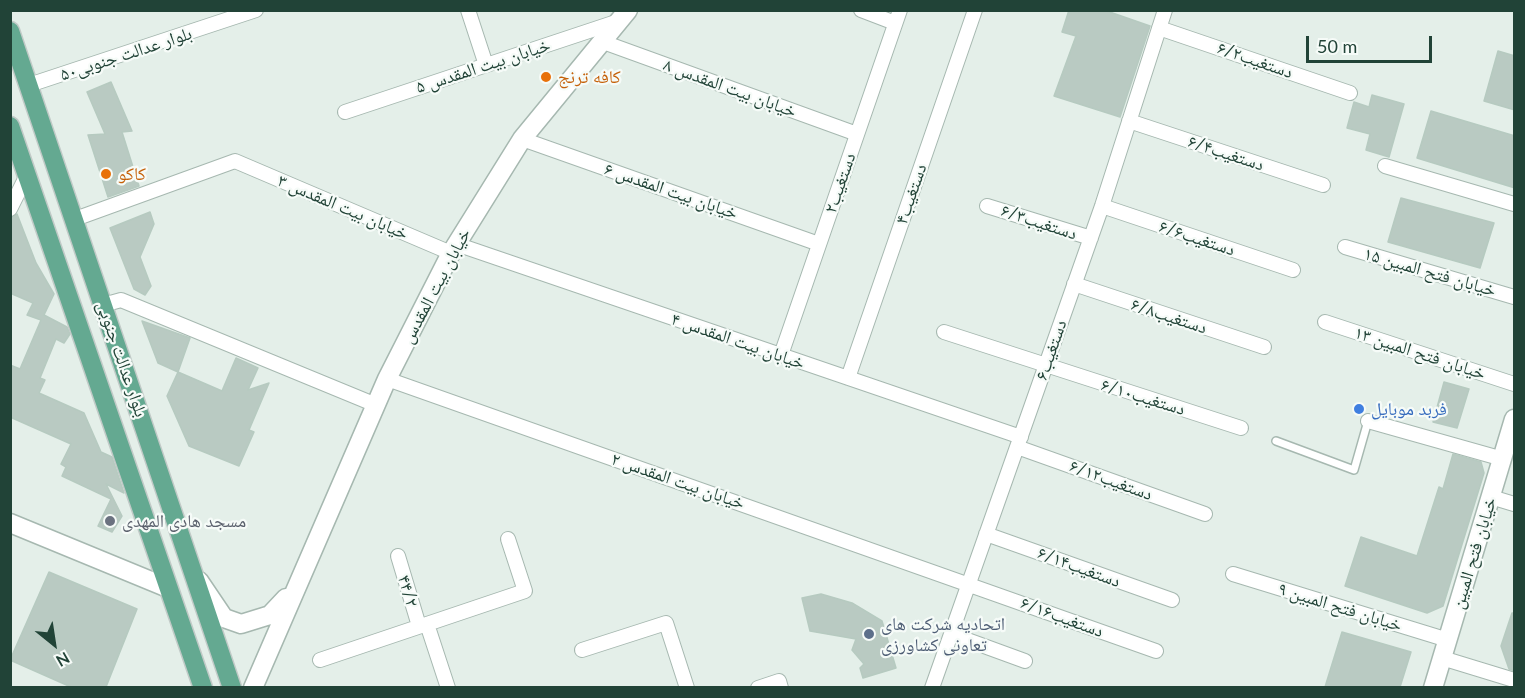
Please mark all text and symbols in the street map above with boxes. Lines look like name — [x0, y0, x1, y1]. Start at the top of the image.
street label: بلوار عدالت جنوبی۵۰ — [57, 23, 195, 85]
scale bar — [1309, 24, 1435, 62]
street label: خیابان بیت المقدس ۵ — [413, 34, 553, 98]
text: 50 m — [1317, 35, 1357, 57]
street label: دستغیب۶/۲ — [1214, 37, 1296, 83]
street label: خیابان بیت المقدس ۸ — [661, 54, 799, 122]
place label: کافه ترنج — [558, 66, 621, 88]
marker: کافه ترنج — [539, 70, 553, 84]
street label: دستغیب۶/۴ — [1185, 131, 1267, 175]
street label: ۲دستغیب — [820, 150, 860, 216]
street label: خیابان بیت المقدس ۶ — [601, 158, 741, 224]
street label: دستغیب۴ — [891, 161, 931, 227]
place label: کاکو — [118, 163, 146, 185]
marker: کاکو — [99, 167, 113, 181]
street label: خیابان بیت المقدس ۳ — [274, 170, 412, 244]
street label: دستغیب۶/۳ — [998, 200, 1080, 244]
street label: دستغیب۶/۶ — [1156, 216, 1238, 260]
street label: خیابان بیت المقدس — [397, 225, 475, 347]
street label: خیابان فتح المبین ۱۵ — [1361, 243, 1499, 301]
street label: دستغیب۶/۸ — [1128, 294, 1210, 338]
street label: بلوار عدالت جنوبی — [92, 298, 152, 420]
street label: خیابان بیت المقدس ۴ — [668, 308, 808, 374]
street label: دستغیب۶ — [1031, 317, 1071, 383]
street label: خیابان فتح المبین ۱۳ — [1352, 322, 1488, 384]
street label: دستغیب۶/۱۰ — [1098, 374, 1188, 420]
place label: فربد موبایل — [1371, 398, 1447, 420]
marker: فربد موبایل — [1352, 402, 1366, 416]
street label: خیابان بیت المقدس ۲ — [608, 448, 748, 514]
street label: دستغیب۶/۱۲ — [1067, 455, 1155, 505]
street label: خیابان فتح المبین — [1447, 495, 1501, 611]
place label: مسجد هادی المهدی — [122, 510, 246, 532]
marker: مسجد هادی المهدی — [103, 514, 117, 528]
street label: دستغیب۶/۱۴ — [1035, 542, 1123, 592]
street label: ۴۴/۲ — [393, 572, 423, 610]
street label: خیابان فتح المبین ۹ — [1276, 578, 1404, 636]
street label: دستغیب۶/۱۶ — [1018, 592, 1106, 642]
place label: اتحادیه شرکت های تعاونی کشاورزی — [881, 613, 1005, 656]
north arrow — [24, 614, 84, 674]
marker: اتحادیه شرکت های تعاونی کشاورزی — [862, 627, 876, 641]
text: N — [53, 649, 73, 671]

